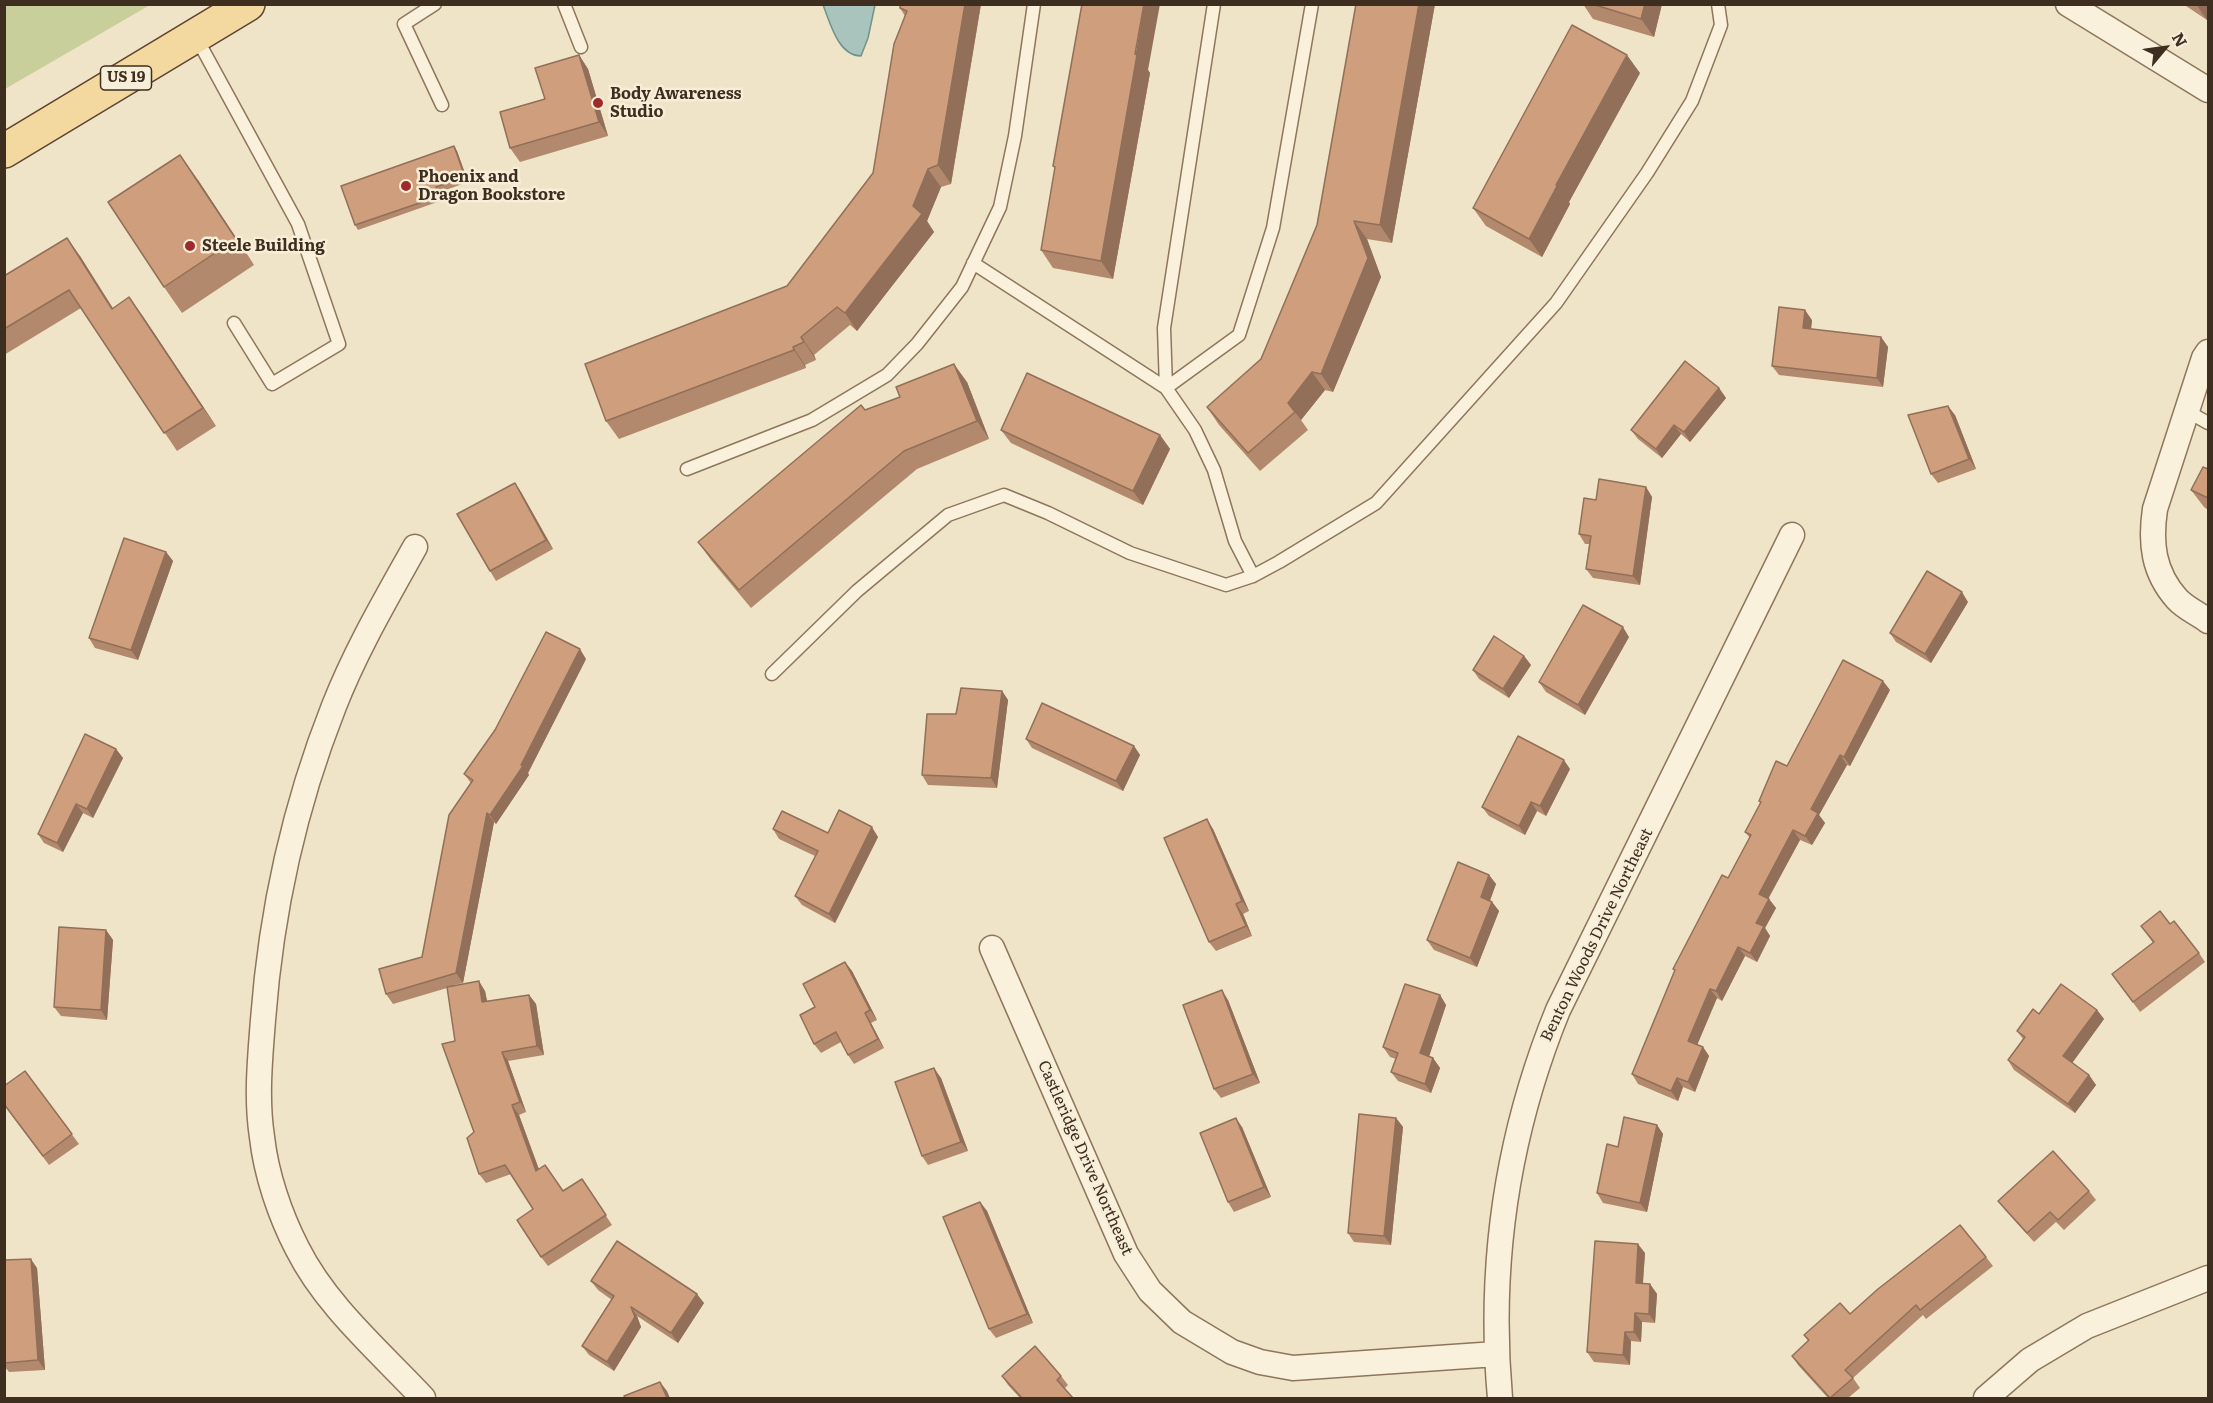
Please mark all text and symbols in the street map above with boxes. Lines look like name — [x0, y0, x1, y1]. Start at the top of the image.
north arrow — [2135, 18, 2195, 78]
text: N — [2167, 28, 2194, 51]
road number: US 19 — [100, 66, 152, 90]
place label: Body Awareness Studio — [610, 84, 742, 122]
marker: Body Awareness Studio — [591, 96, 605, 110]
place label: Phoenix and Dragon Bookstore — [418, 167, 565, 205]
marker: Phoenix and Dragon Bookstore — [399, 179, 413, 193]
place label: Steele Building — [202, 236, 325, 256]
marker: Steele Building — [183, 239, 197, 253]
street label: Benton Woods Drive Northeast — [1537, 825, 1657, 1045]
street label: Castleridge Drive Northeast — [1033, 1058, 1137, 1258]

